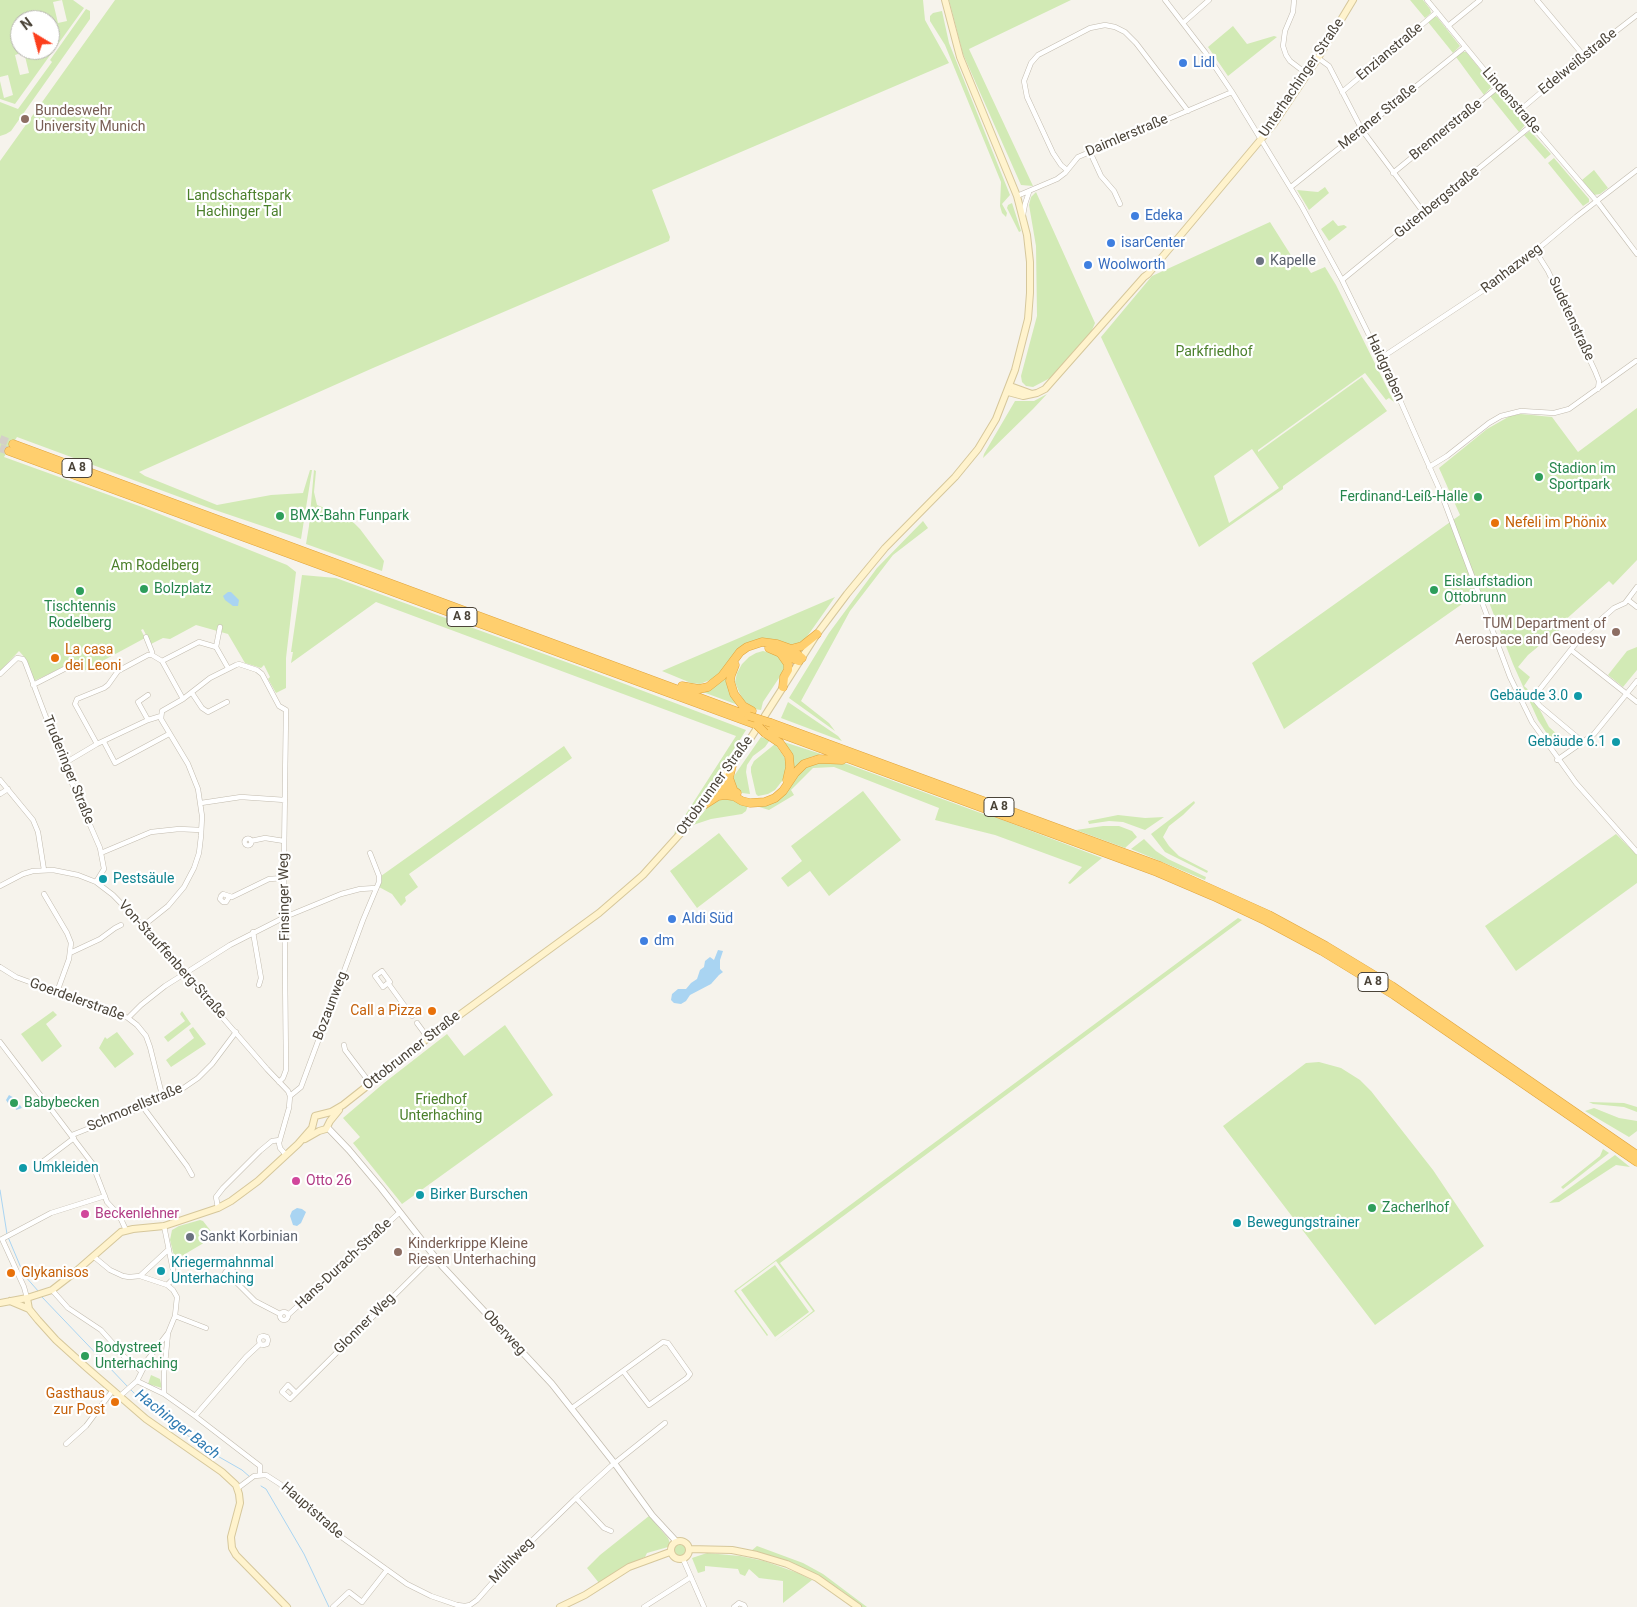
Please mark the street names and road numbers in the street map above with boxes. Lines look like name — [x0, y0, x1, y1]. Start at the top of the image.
street label: Unterhachinger Straße — [1256, 16, 1348, 140]
street label: Enzianstraße — [1354, 20, 1426, 84]
street label: Edelweißstraße — [1535, 25, 1621, 99]
street label: Lindenstraße — [1478, 65, 1544, 137]
street label: Meraner Straße — [1335, 80, 1421, 154]
street label: Brennerstraße — [1407, 96, 1485, 164]
street label: Daimlerstraße — [1083, 111, 1171, 161]
street label: Gutenbergstraße — [1391, 164, 1483, 242]
street label: Ranhazweg — [1478, 241, 1546, 297]
street label: Sudetenstraße — [1544, 274, 1598, 364]
street label: Haidgraben — [1362, 332, 1408, 404]
road number: A 8 — [62, 458, 92, 478]
road number: A 8 — [447, 608, 477, 626]
street label: Truderinger Straße — [39, 713, 97, 827]
street label: Ottobrunner Straße — [673, 733, 757, 839]
road number: A 8 — [984, 798, 1014, 816]
street label: Finsinger Weg — [276, 853, 294, 941]
street label: Von-Stauffenberg-Straße — [114, 897, 230, 1023]
street label: Bozaunweg — [310, 969, 352, 1043]
road number: A 8 — [1358, 972, 1388, 992]
street label: Goerdelerstraße — [27, 975, 127, 1025]
street label: Ottobrunner Straße — [360, 1008, 464, 1094]
street label: Schmorellstraße — [85, 1080, 185, 1136]
street label: Hans-Durach-Straße — [293, 1215, 395, 1313]
street label: Glonner Weg — [331, 1290, 399, 1358]
street label: Oberweg — [479, 1307, 529, 1359]
street label: Hauptstraße — [277, 1479, 347, 1543]
street label: Mühlweg — [486, 1535, 538, 1587]

